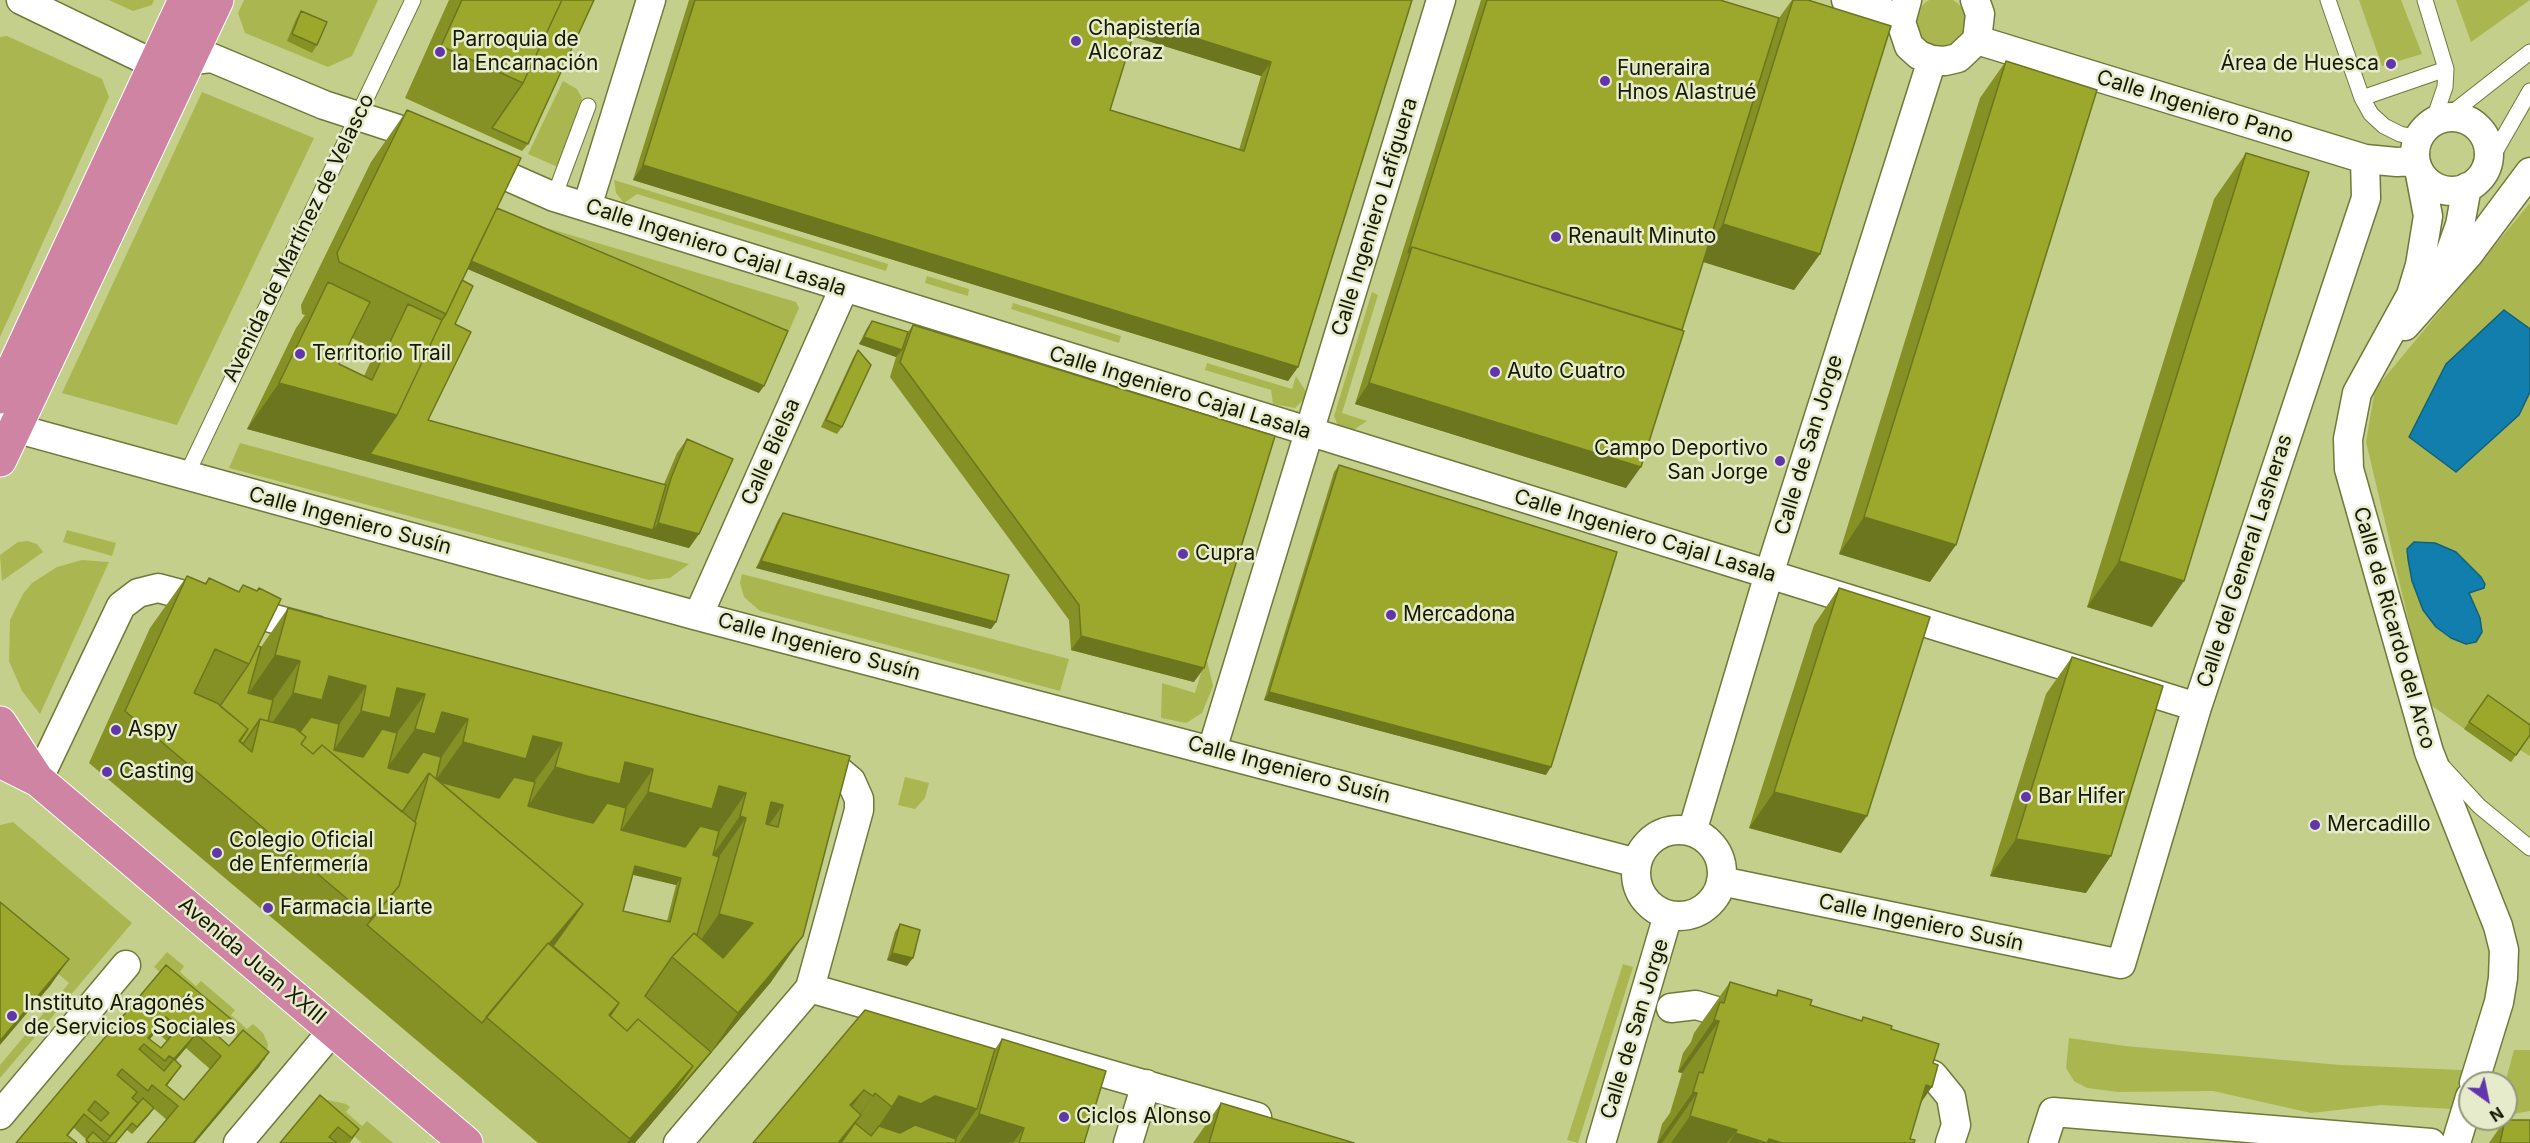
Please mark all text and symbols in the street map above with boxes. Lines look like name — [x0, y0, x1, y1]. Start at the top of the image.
place label: Chapistería Alcoraz — [1088, 16, 1201, 66]
place label: Parroquia de la Encarnación — [452, 27, 598, 77]
marker: Chapistería Alcoraz — [1069, 34, 1083, 48]
marker: Parroquia de la Encarnación — [433, 45, 447, 59]
place label: Área de Huesca — [2220, 51, 2379, 77]
place label: Funeraira Hnos Alastrué — [1617, 56, 1756, 106]
marker: Área de Huesca — [2384, 57, 2398, 71]
street label: Calle Ingeniero Pano — [2093, 65, 2297, 149]
marker: Funeraira Hnos Alastrué — [1598, 74, 1612, 88]
street label: Avenida de Martínez de Velasco — [218, 90, 380, 386]
street label: Calle Ingeniero Lafiguera — [1327, 95, 1423, 339]
street label: Calle Ingeniero Cajal Lasala — [582, 194, 850, 302]
place label: Renault Minuto — [1568, 224, 1716, 250]
marker: Renault Minuto — [1549, 230, 1563, 244]
place label: Territorio Trail — [312, 341, 451, 367]
street label: Calle Ingeniero Cajal Lasala — [1046, 341, 1314, 445]
marker: Territorio Trail — [293, 347, 307, 361]
street label: Calle de San Jorge — [1770, 352, 1848, 538]
place label: Auto Cuatro — [1507, 359, 1626, 385]
marker: Auto Cuatro — [1488, 365, 1502, 379]
street label: Calle Bielsa — [736, 395, 806, 509]
street label: Calle del General Lasheras — [2192, 431, 2298, 691]
place label: Campo Deportivo San Jorge — [1594, 436, 1768, 486]
marker: Campo Deportivo San Jorge — [1773, 454, 1787, 468]
street label: Calle Ingeniero Susín — [246, 482, 454, 560]
street label: Calle Ingeniero Cajal Lasala — [1511, 484, 1779, 588]
street label: Calle de Ricardo del Arco — [2347, 504, 2441, 752]
place label: Cupra — [1195, 541, 1255, 567]
marker: Cupra — [1176, 547, 1190, 561]
place label: Mercadona — [1403, 602, 1515, 628]
street label: Calle Ingeniero Susín — [715, 608, 923, 686]
marker: Mercadona — [1384, 608, 1398, 622]
place label: Aspy — [128, 717, 178, 743]
marker: Aspy — [109, 723, 123, 737]
street label: Calle Ingeniero Susín — [1185, 731, 1393, 809]
place label: Casting — [119, 759, 194, 785]
marker: Casting — [100, 765, 114, 779]
place label: Bar Hifer — [2038, 784, 2125, 810]
marker: Bar Hifer — [2019, 790, 2033, 804]
place label: Mercadillo — [2327, 812, 2430, 838]
marker: Mercadillo — [2308, 818, 2322, 832]
place label: Colegio Oficial de Enfermería — [229, 828, 374, 878]
marker: Colegio Oficial de Enfermería — [210, 846, 224, 860]
street label: Calle Ingeniero Susín — [1816, 889, 2026, 957]
street label: Avenida Juan XXIII — [173, 892, 331, 1030]
place label: Farmacia Liarte — [280, 895, 433, 921]
marker: Farmacia Liarte — [261, 901, 275, 915]
street label: Calle de San Jorge — [1596, 936, 1674, 1122]
place label: Instituto Aragonés de Servicios Sociales — [24, 991, 236, 1041]
marker: Instituto Aragonés de Servicios Sociales — [5, 1009, 19, 1023]
north arrow — [2458, 1071, 2518, 1131]
text: N — [2486, 1103, 2507, 1126]
place label: Ciclos Alonso — [1076, 1104, 1211, 1130]
marker: Ciclos Alonso — [1057, 1110, 1071, 1124]

